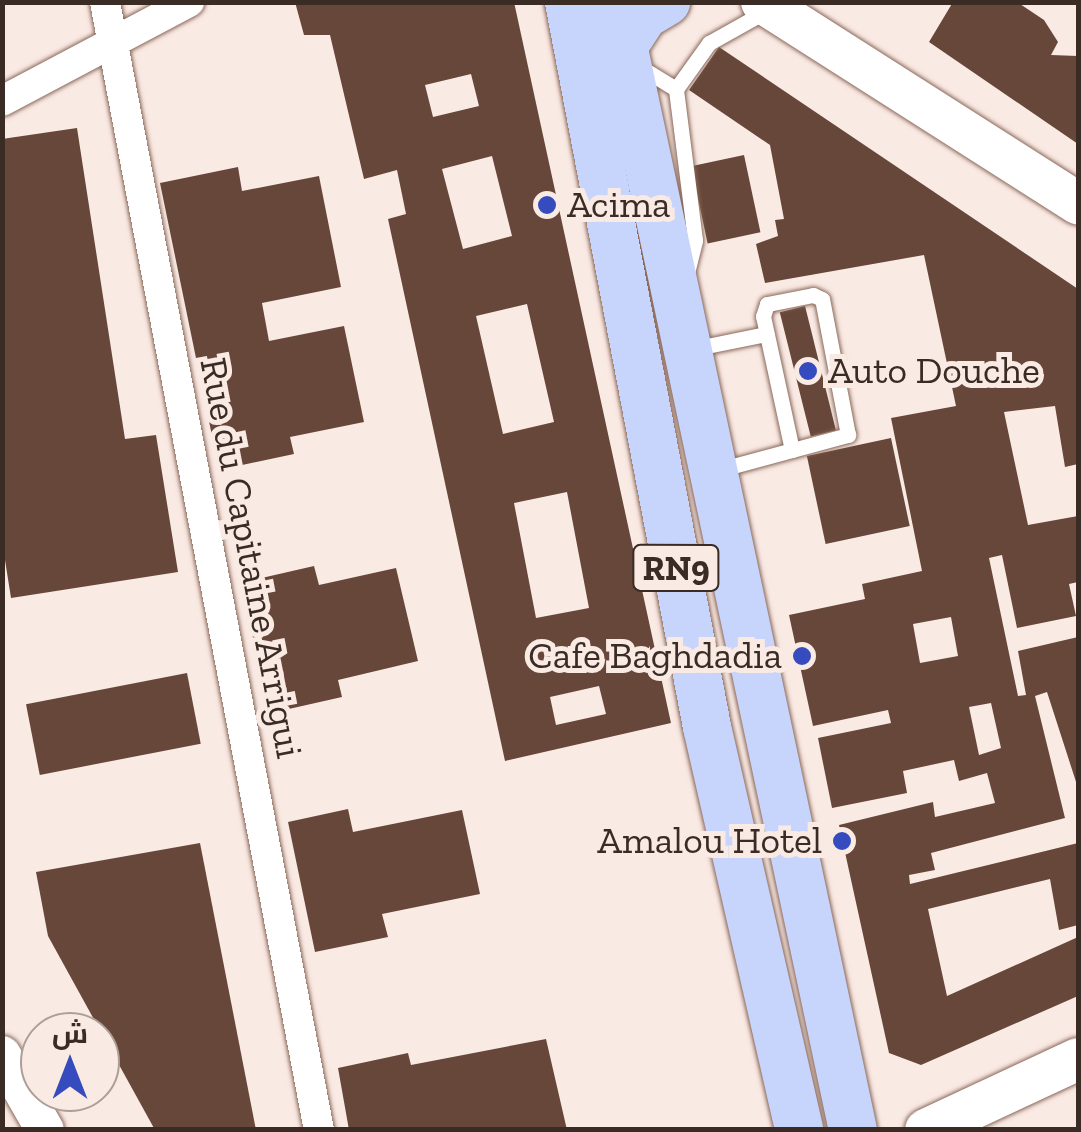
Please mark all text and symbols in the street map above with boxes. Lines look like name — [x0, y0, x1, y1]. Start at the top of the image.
place label: Acima — [567, 182, 670, 228]
marker: Acima — [536, 194, 558, 216]
place label: Auto Douche — [828, 348, 1040, 394]
street label: Rue du Capitaine Arrigui — [190, 353, 312, 763]
marker: Auto Douche — [797, 360, 819, 382]
road number: RN9 — [631, 538, 721, 598]
place label: Cafe Baghdadia — [528, 633, 782, 679]
marker: Cafe Baghdadia — [791, 645, 813, 667]
place label: Amalou Hotel — [597, 818, 822, 864]
marker: Amalou Hotel — [831, 830, 853, 852]
north arrow — [20, 1012, 120, 1112]
text: ش — [52, 1017, 88, 1050]

